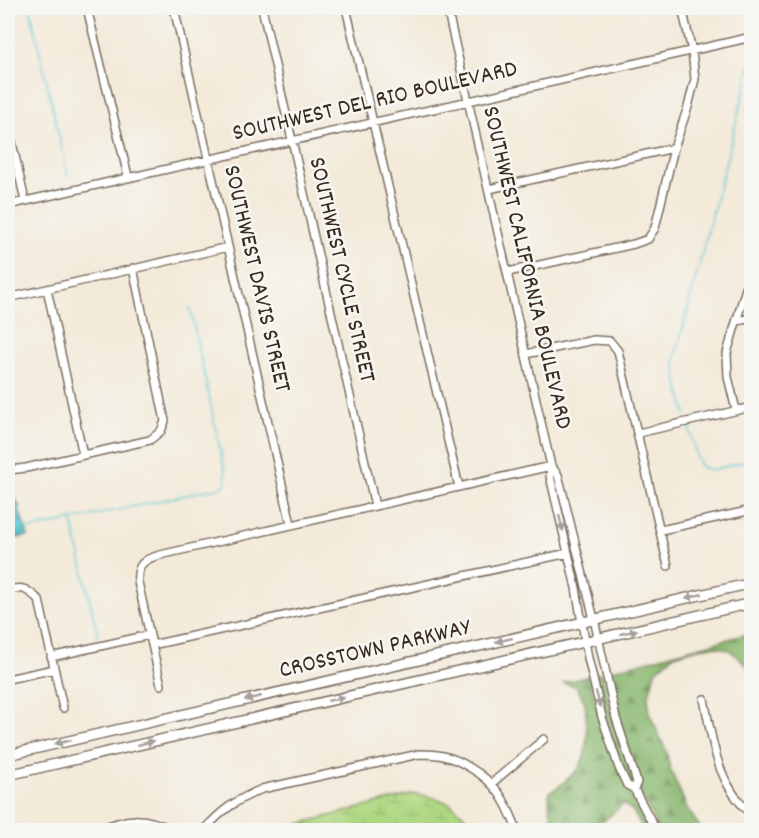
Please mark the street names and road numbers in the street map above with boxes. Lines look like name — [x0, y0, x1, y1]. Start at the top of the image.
street label: SOUTHWEST DEL RIO BOULEVARD — [229, 53, 521, 151]
street label: SOUTHWEST CALIFORNIA BOULEVARD — [472, 103, 580, 433]
street label: SOUTHWEST CYCLE STREET — [299, 154, 384, 386]
street label: SOUTHWEST DAVIS STREET — [213, 162, 299, 396]
street label: CROSSTOWN PARKWAY — [276, 611, 475, 689]

